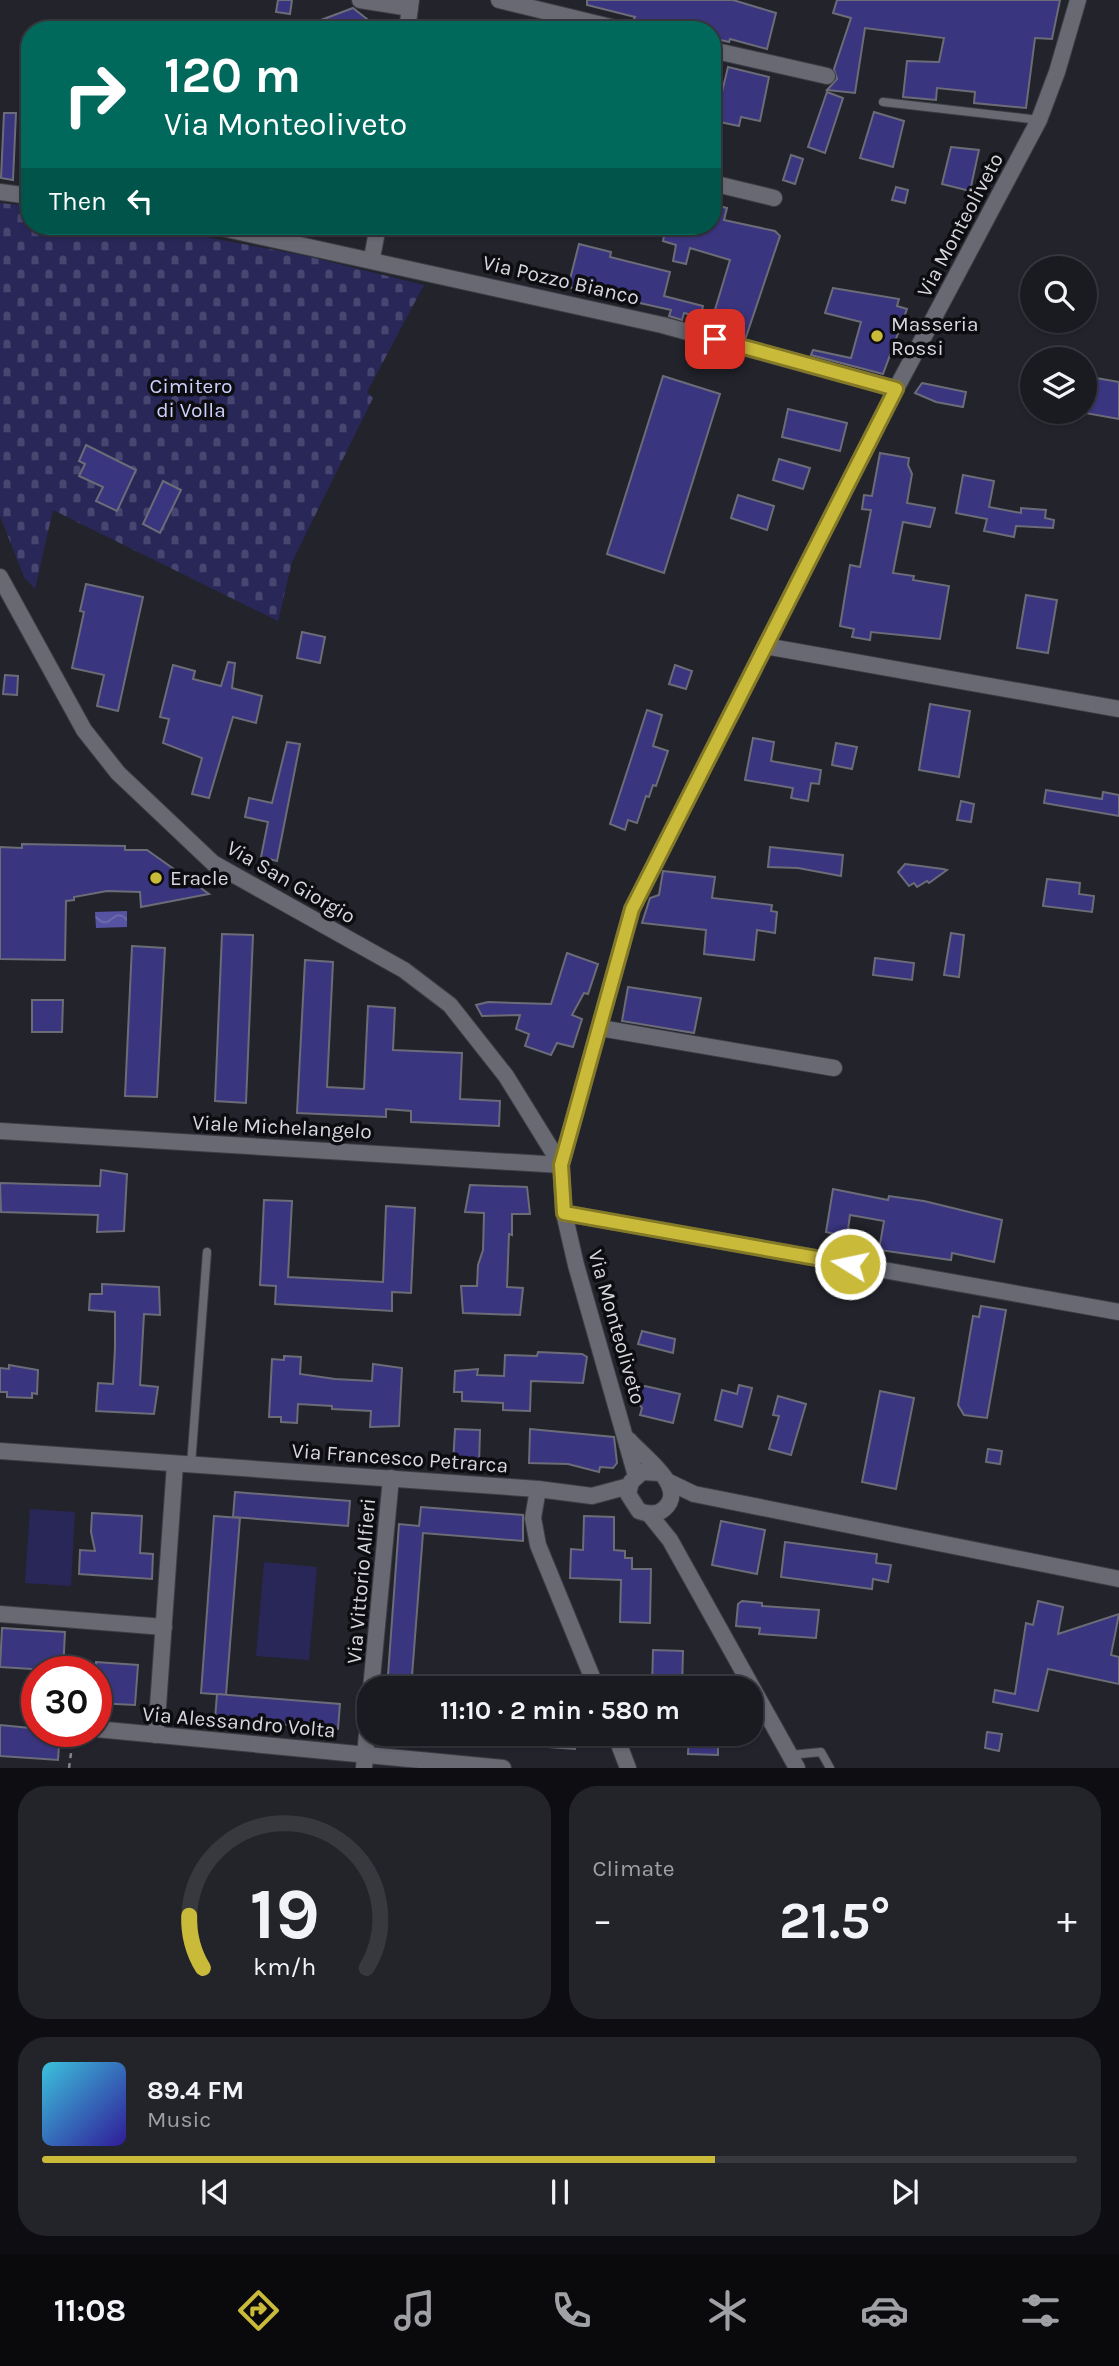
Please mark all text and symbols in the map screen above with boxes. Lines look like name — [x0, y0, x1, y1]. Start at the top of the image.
text: 120 m — [164, 47, 301, 104]
icon: right — [49, 49, 140, 140]
text: Via Monteoliveto — [164, 106, 407, 143]
street label: Via Monteoliveto — [912, 149, 1008, 301]
icon: left — [121, 182, 159, 220]
text: Then — [49, 186, 107, 217]
street label: Via Pozzo Bianco — [480, 250, 642, 310]
map controls — [1020, 256, 1097, 424]
button: search — [1020, 256, 1097, 333]
pin — [685, 309, 745, 369]
place label: Masseria Rossi — [891, 312, 979, 360]
icon: arrive — [696, 320, 734, 358]
marker: Masseria Rossi — [869, 328, 885, 344]
button: layers — [1020, 347, 1097, 424]
park label: Cimitero di Volla — [150, 374, 232, 422]
street label: Via San Giorgio — [222, 835, 360, 929]
place label: Eracle — [170, 866, 228, 890]
marker: Eracle — [148, 870, 164, 886]
street label: Viale Michelangelo — [192, 1110, 372, 1144]
position arrow — [813, 1227, 887, 1301]
street label: Via Monteoliveto — [583, 1247, 651, 1407]
street label: Via Francesco Petrarca — [291, 1438, 509, 1478]
street label: Via Vittorio Alfieri — [342, 1497, 380, 1665]
speed limit sign: 30 — [21, 1656, 112, 1747]
text: 11:10 · 2 min · 580 m — [440, 1695, 680, 1726]
street label: Via Alessandro Volta — [141, 1702, 337, 1742]
text: Climate — [593, 1855, 675, 1882]
text: 19 — [249, 1872, 319, 1957]
text: 21.5° — [779, 1890, 891, 1951]
text: − — [593, 1898, 612, 1943]
text: + — [1057, 1898, 1077, 1943]
text: km/h — [253, 1952, 316, 1981]
text: 89.4 FM — [147, 2075, 244, 2106]
text: Music — [147, 2106, 211, 2133]
icon: previous — [196, 2173, 234, 2211]
icon: pause — [541, 2173, 579, 2211]
icon: next — [886, 2173, 924, 2211]
icon: directions — [234, 2286, 283, 2335]
icon: music — [390, 2286, 439, 2335]
icon: phone — [547, 2286, 596, 2335]
icon: climate — [703, 2286, 752, 2335]
icon: car — [860, 2286, 909, 2335]
icon: filters — [1016, 2286, 1065, 2335]
text: 11:08 — [54, 2292, 126, 2329]

